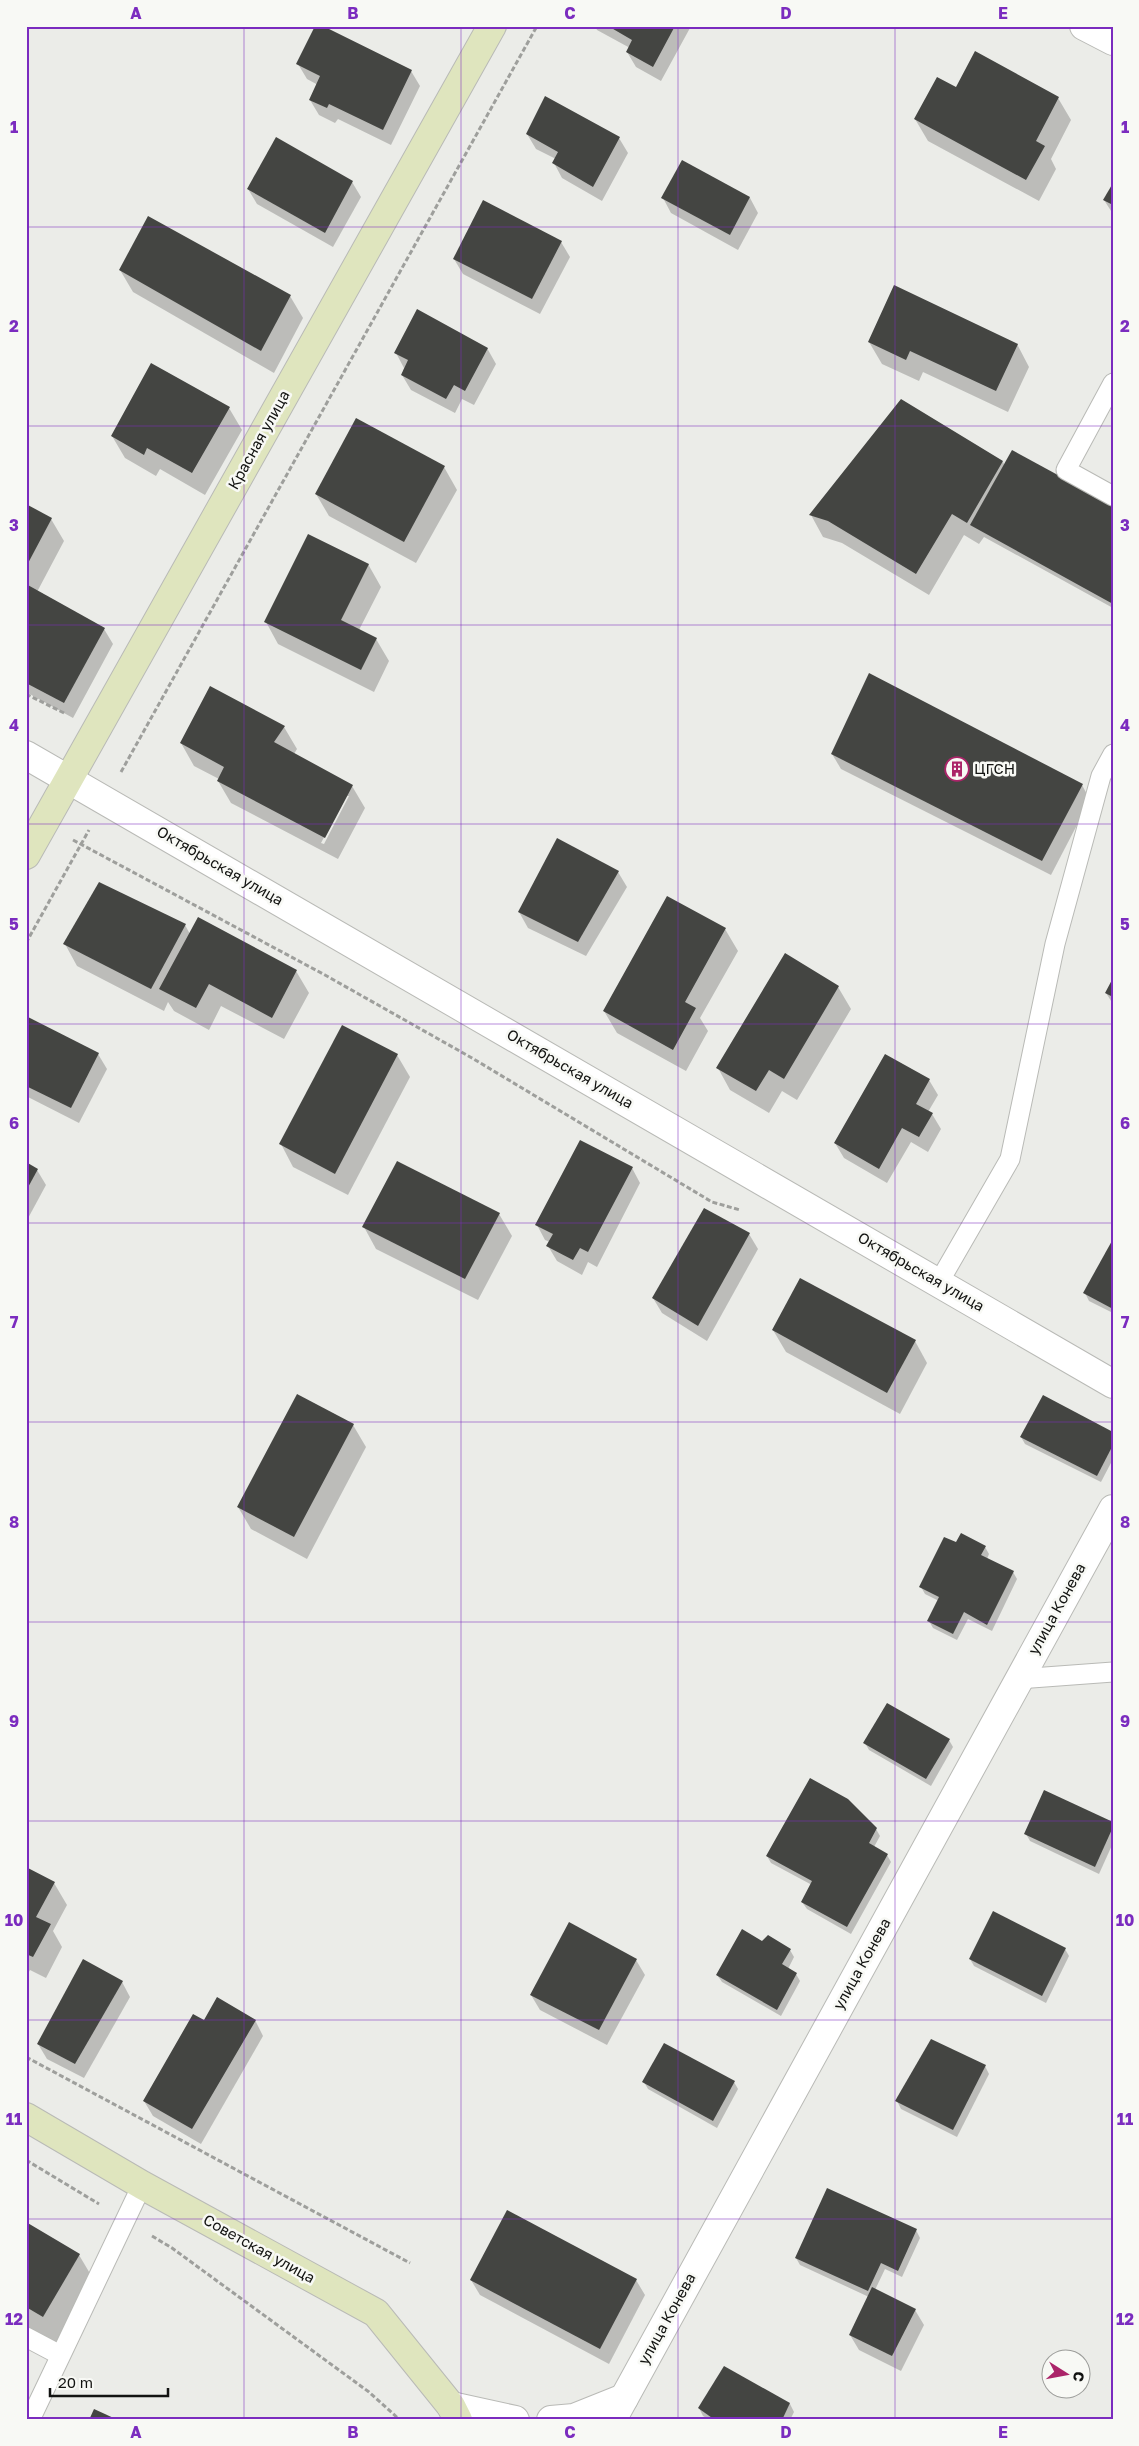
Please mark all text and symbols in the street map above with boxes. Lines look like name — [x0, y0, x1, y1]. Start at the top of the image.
text: A — [130, 3, 142, 23]
text: B — [347, 3, 359, 23]
text: C — [564, 3, 576, 23]
text: D — [780, 3, 792, 23]
text: E — [998, 3, 1008, 23]
text: 1 — [10, 117, 18, 137]
text: 1 — [1121, 117, 1129, 137]
text: 2 — [9, 316, 19, 336]
text: 2 — [1120, 316, 1130, 336]
street label: Красная улица — [224, 387, 293, 492]
text: 3 — [9, 515, 19, 535]
text: 3 — [1120, 515, 1130, 535]
text: 4 — [9, 715, 19, 735]
text: 4 — [1120, 715, 1130, 735]
building icon: ЦГСН — [944, 756, 970, 782]
place label: ЦГСН — [974, 759, 1015, 777]
street label: Октябрьская улица — [154, 822, 287, 909]
text: 5 — [9, 914, 19, 934]
text: 5 — [1120, 914, 1130, 934]
street label: Октябрьская улица — [504, 1025, 637, 1112]
text: 6 — [9, 1113, 19, 1133]
text: 6 — [1120, 1113, 1130, 1133]
street label: Октябрьская улица — [855, 1228, 988, 1315]
text: 7 — [10, 1312, 19, 1332]
text: 7 — [1121, 1312, 1130, 1332]
text: 8 — [9, 1512, 19, 1532]
text: 8 — [1120, 1512, 1130, 1532]
street label: улица Конева — [1024, 1560, 1089, 1657]
text: 9 — [9, 1711, 19, 1731]
text: 9 — [1120, 1711, 1130, 1731]
text: 10 — [5, 1910, 23, 1930]
text: 10 — [1116, 1910, 1134, 1930]
street label: улица Конева — [829, 1915, 894, 2012]
text: 11 — [6, 2109, 22, 2129]
text: 11 — [1117, 2109, 1133, 2129]
street label: Советская улица — [201, 2210, 318, 2286]
street label: улица Конева — [634, 2270, 699, 2367]
text: 12 — [5, 2309, 23, 2329]
text: 12 — [1116, 2309, 1134, 2329]
north arrow — [1042, 2348, 1092, 2398]
scale bar — [50, 2366, 168, 2398]
text: С — [1070, 2370, 1089, 2383]
text: 20 m — [58, 2373, 93, 2391]
text: A — [130, 2422, 142, 2442]
text: B — [347, 2422, 359, 2442]
text: C — [564, 2422, 576, 2442]
text: D — [780, 2422, 792, 2442]
text: E — [998, 2422, 1008, 2442]

